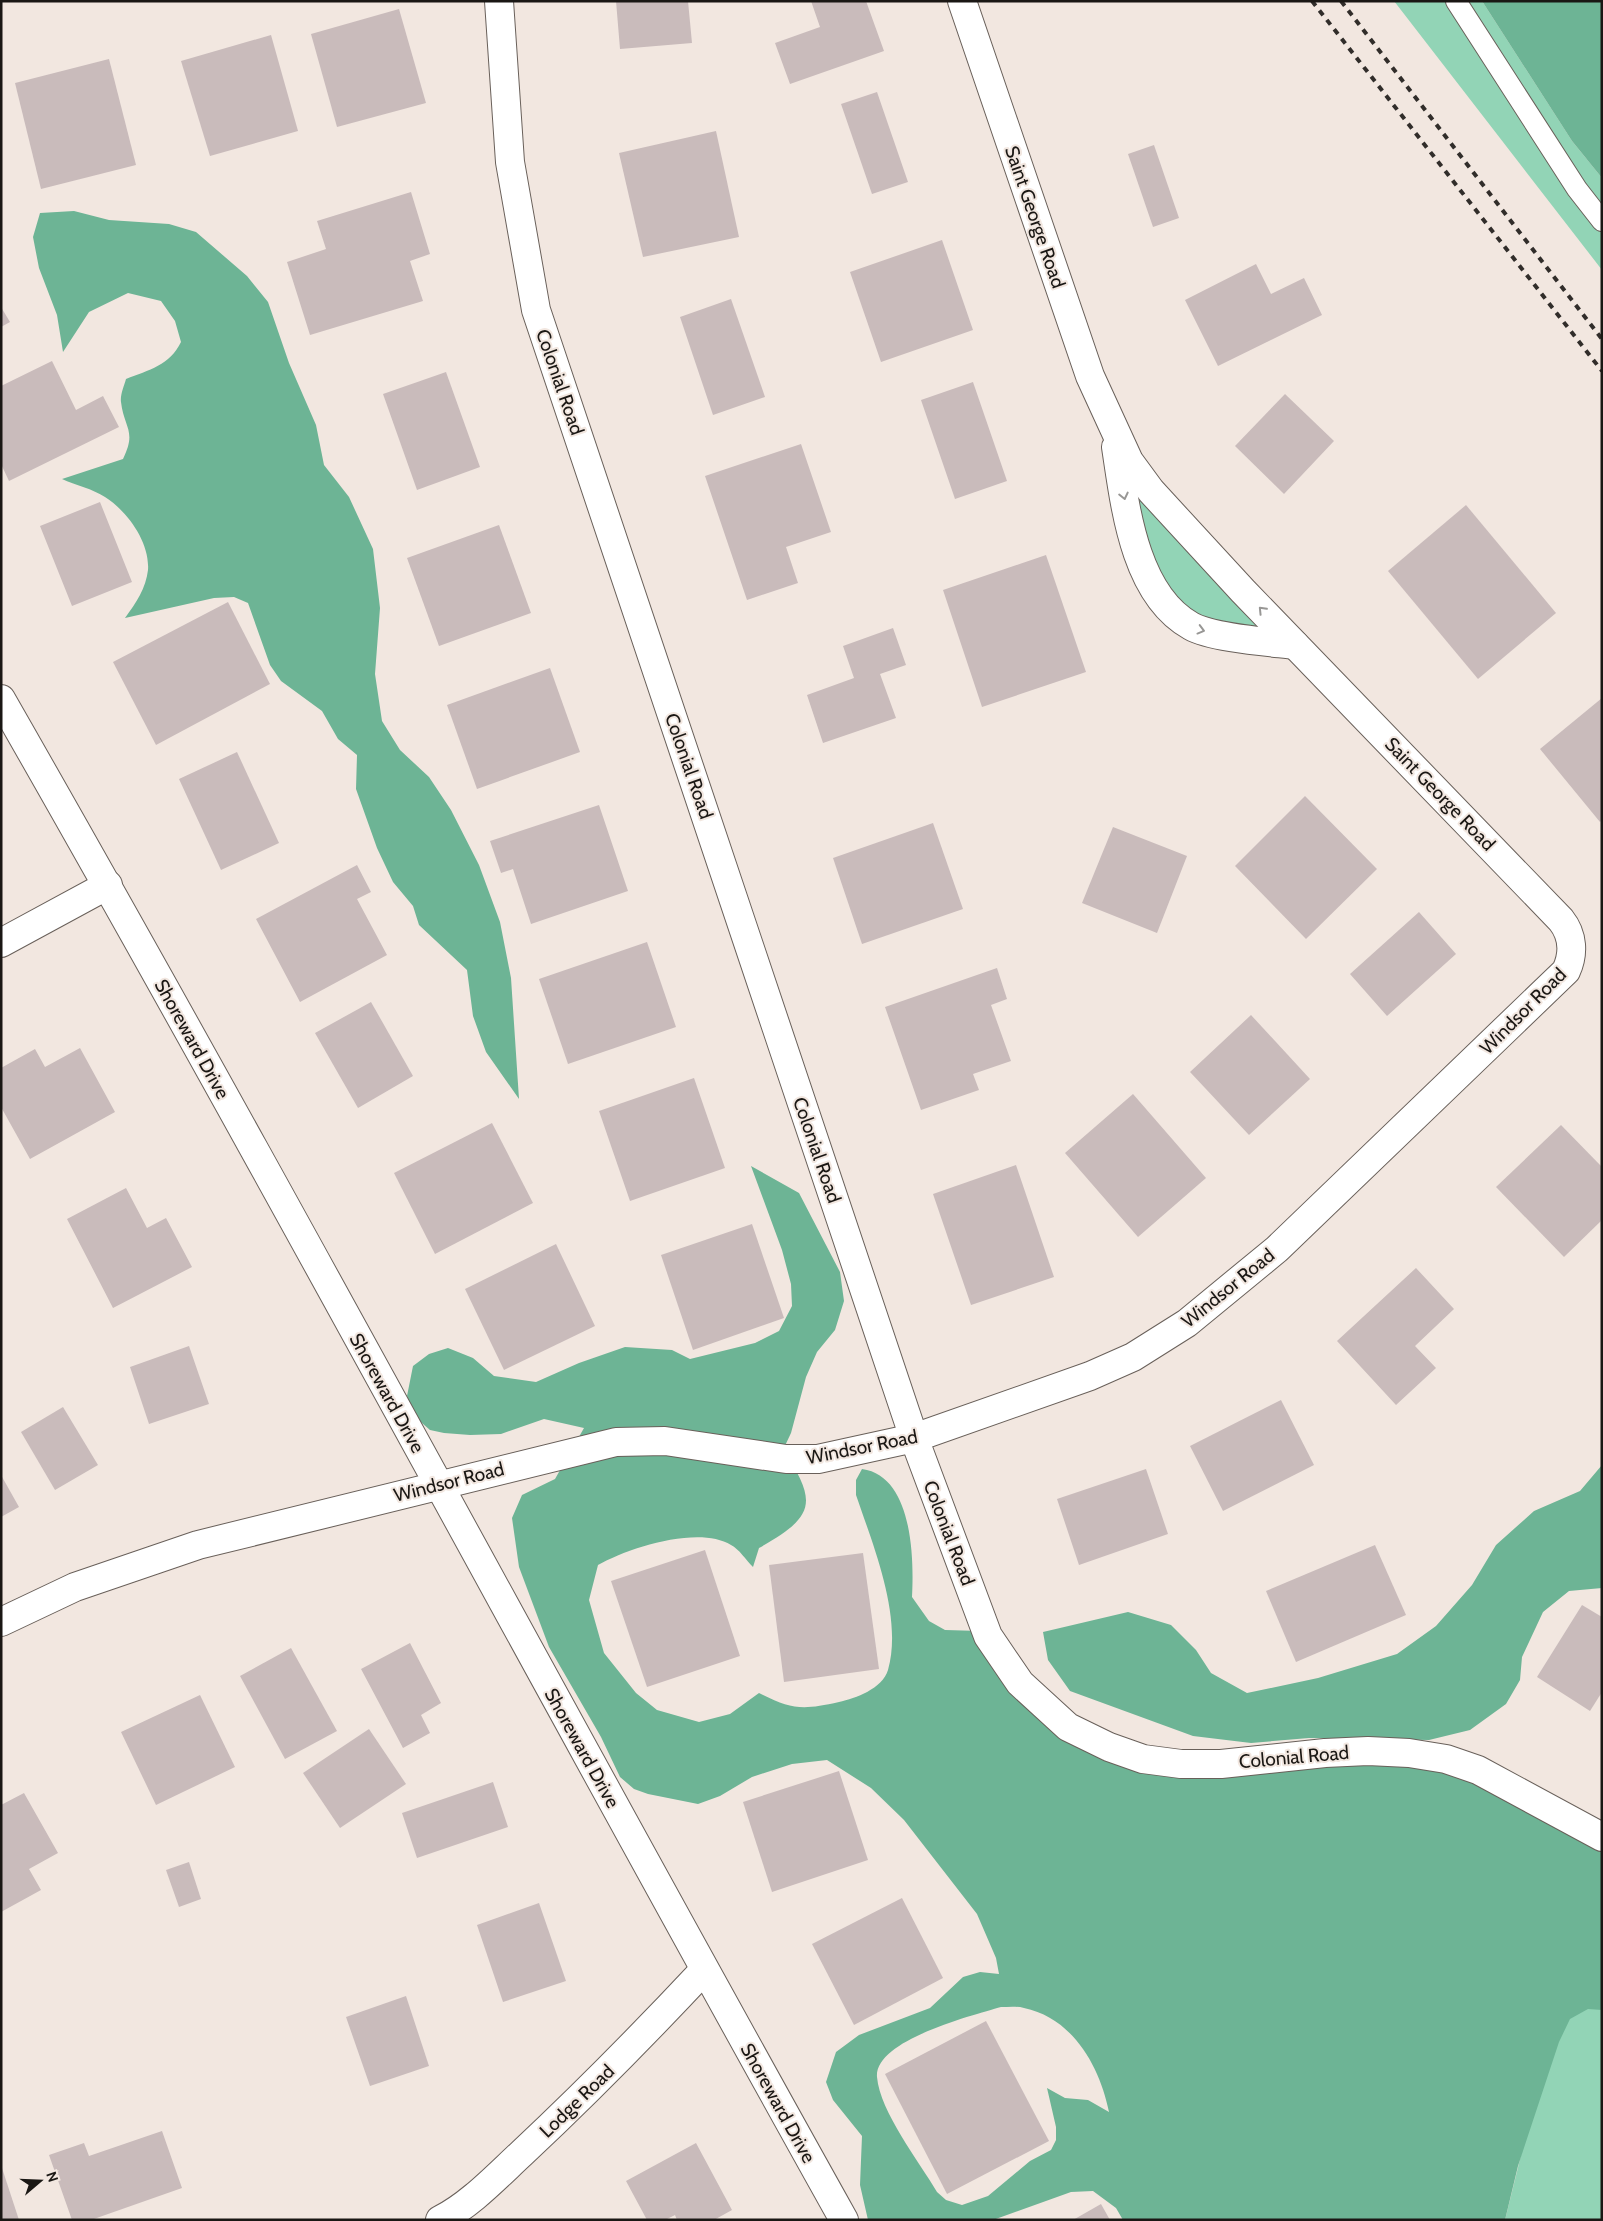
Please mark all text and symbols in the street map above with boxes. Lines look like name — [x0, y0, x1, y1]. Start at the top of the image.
street label: Saint George Road — [1000, 143, 1070, 291]
street label: Colonial Road — [531, 326, 589, 438]
one-way arrow — [1119, 491, 1129, 500]
one-way arrow — [1258, 607, 1267, 616]
one-way arrow — [1196, 624, 1205, 634]
street label: Colonial Road — [660, 710, 718, 822]
street label: Saint George Road — [1380, 732, 1500, 856]
street label: Windsor Road — [1475, 963, 1571, 1059]
street label: Shoreward Drive — [150, 975, 234, 1103]
street label: Colonial Road — [788, 1094, 846, 1206]
street label: Windsor Road — [1177, 1244, 1279, 1332]
street label: Shoreward Drive — [345, 1329, 429, 1457]
street label: Windsor Road — [804, 1425, 920, 1469]
street label: Windsor Road — [391, 1457, 507, 1507]
street label: Colonial Road — [918, 1477, 980, 1589]
street label: Shoreward Drive — [540, 1684, 624, 1812]
street label: Colonial Road — [1238, 1741, 1350, 1773]
street label: Shoreward Drive — [736, 2039, 820, 2167]
street label: Lodge Road — [535, 2060, 619, 2142]
north arrow — [15, 2156, 65, 2206]
text: N — [42, 2169, 62, 2184]

